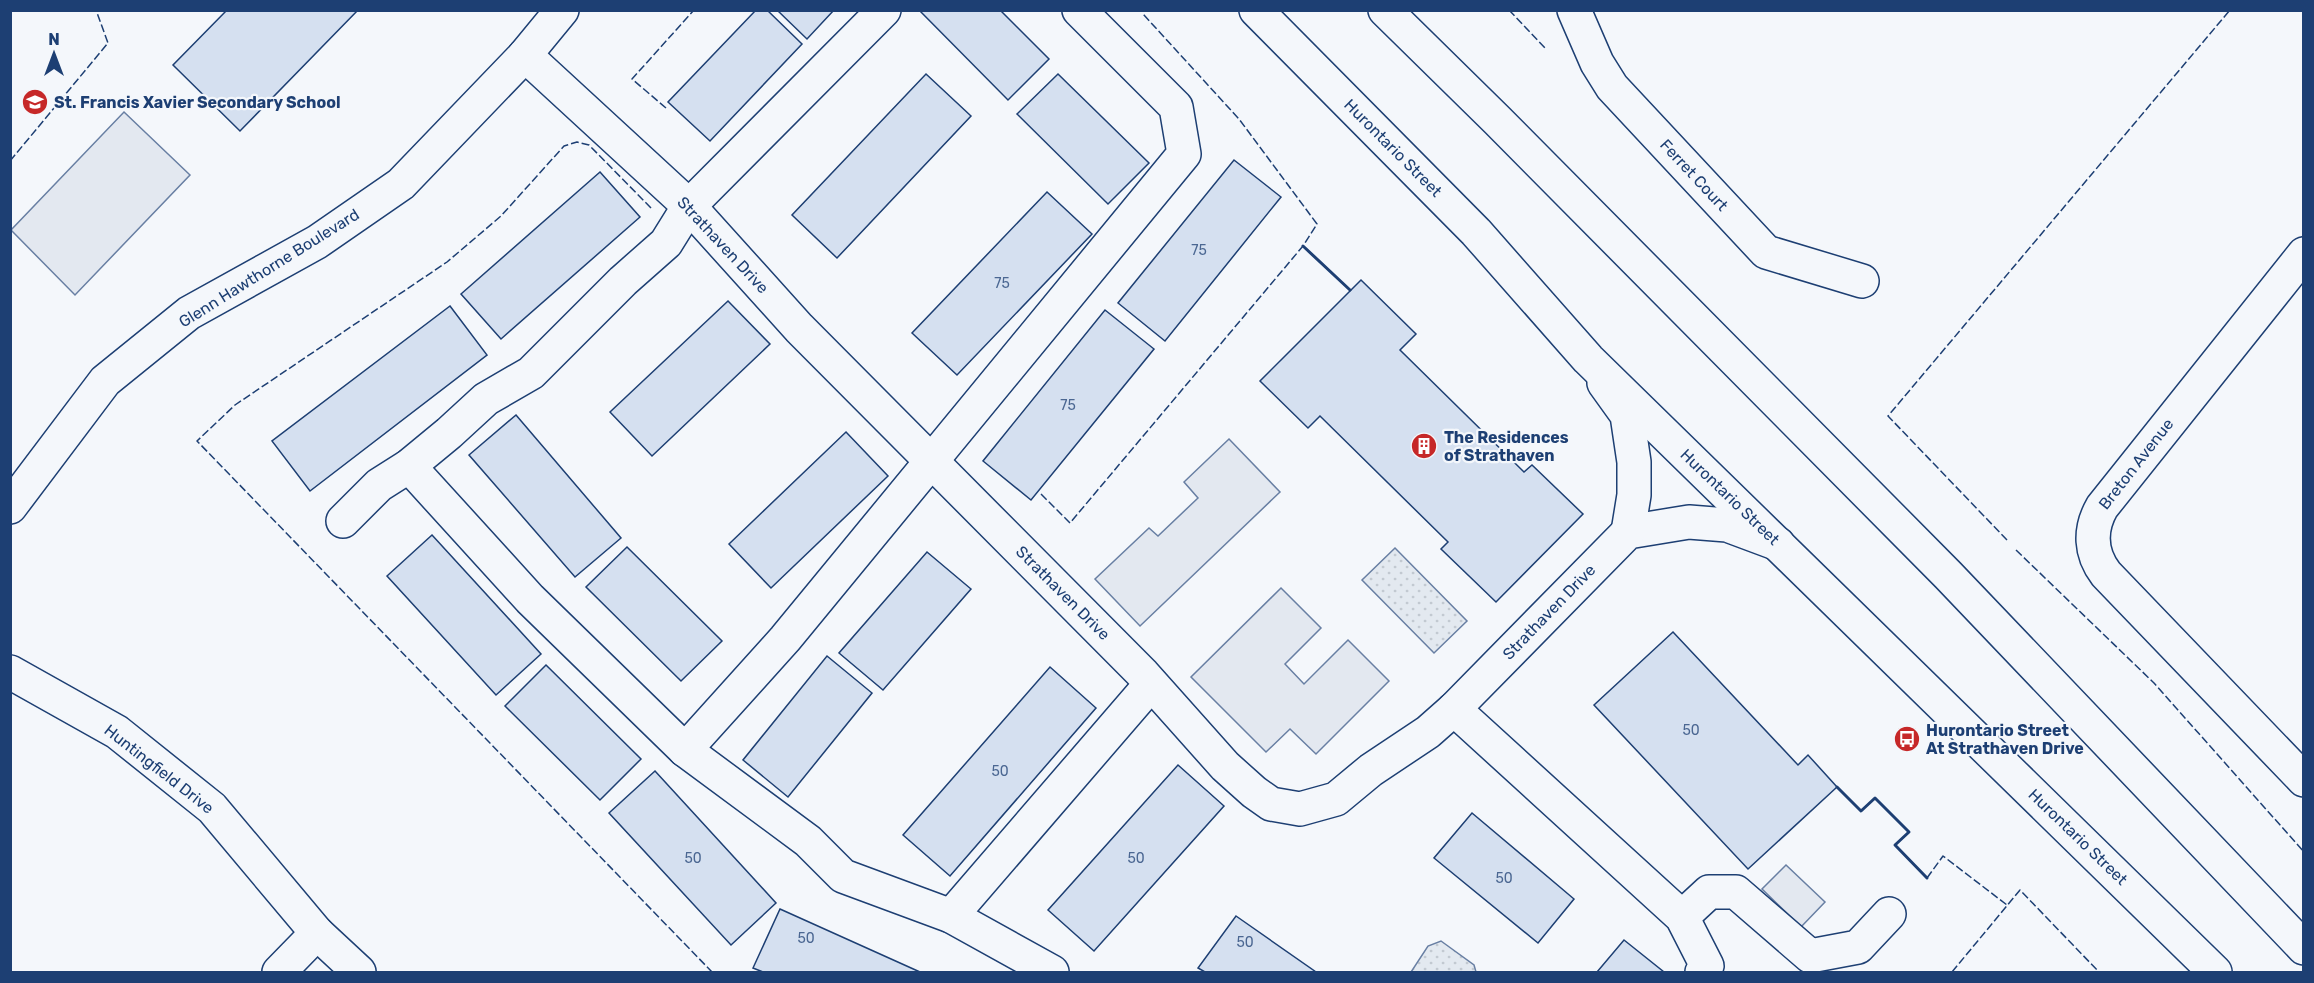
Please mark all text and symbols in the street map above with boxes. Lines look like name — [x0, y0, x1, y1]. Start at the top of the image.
north arrow — [24, 24, 84, 84]
text: N — [48, 30, 60, 49]
school or university icon: St. Francis Xavier Secondary School — [20, 87, 50, 117]
place label: St. Francis Xavier Secondary School — [54, 93, 341, 112]
street label: Hurontario Street — [1340, 95, 1446, 201]
street label: Ferret Court — [1656, 135, 1732, 215]
street label: Strathaven Drive — [673, 193, 773, 297]
street label: Glenn Hawthorne Boulevard — [175, 205, 363, 331]
house number: 75 — [1191, 242, 1207, 259]
house number: 75 — [994, 275, 1010, 292]
house number: 75 — [1060, 397, 1076, 414]
street label: Breton Avenue — [2095, 415, 2177, 513]
place label: The Residences of Strathaven — [1444, 428, 1569, 465]
building icon: The Residences of Strathaven — [1409, 431, 1439, 461]
street label: Hurontario Street — [1677, 445, 1783, 549]
street label: Strathaven Drive — [1012, 542, 1114, 644]
street label: Strathaven Drive — [1499, 560, 1599, 664]
street label: Huntingfield Drive — [101, 720, 218, 818]
place label: Hurontario Street At Strathaven Drive — [1926, 721, 2084, 758]
house number: 50 — [1682, 722, 1700, 739]
bus stop icon: Hurontario Street At Strathaven Drive — [1892, 724, 1922, 754]
house number: 50 — [991, 763, 1009, 780]
street label: Hurontario Street — [2025, 785, 2131, 889]
house number: 50 — [684, 850, 702, 867]
house number: 50 — [1127, 850, 1145, 867]
house number: 50 — [1495, 870, 1513, 887]
house number: 50 — [797, 930, 815, 947]
house number: 50 — [1236, 934, 1254, 951]

